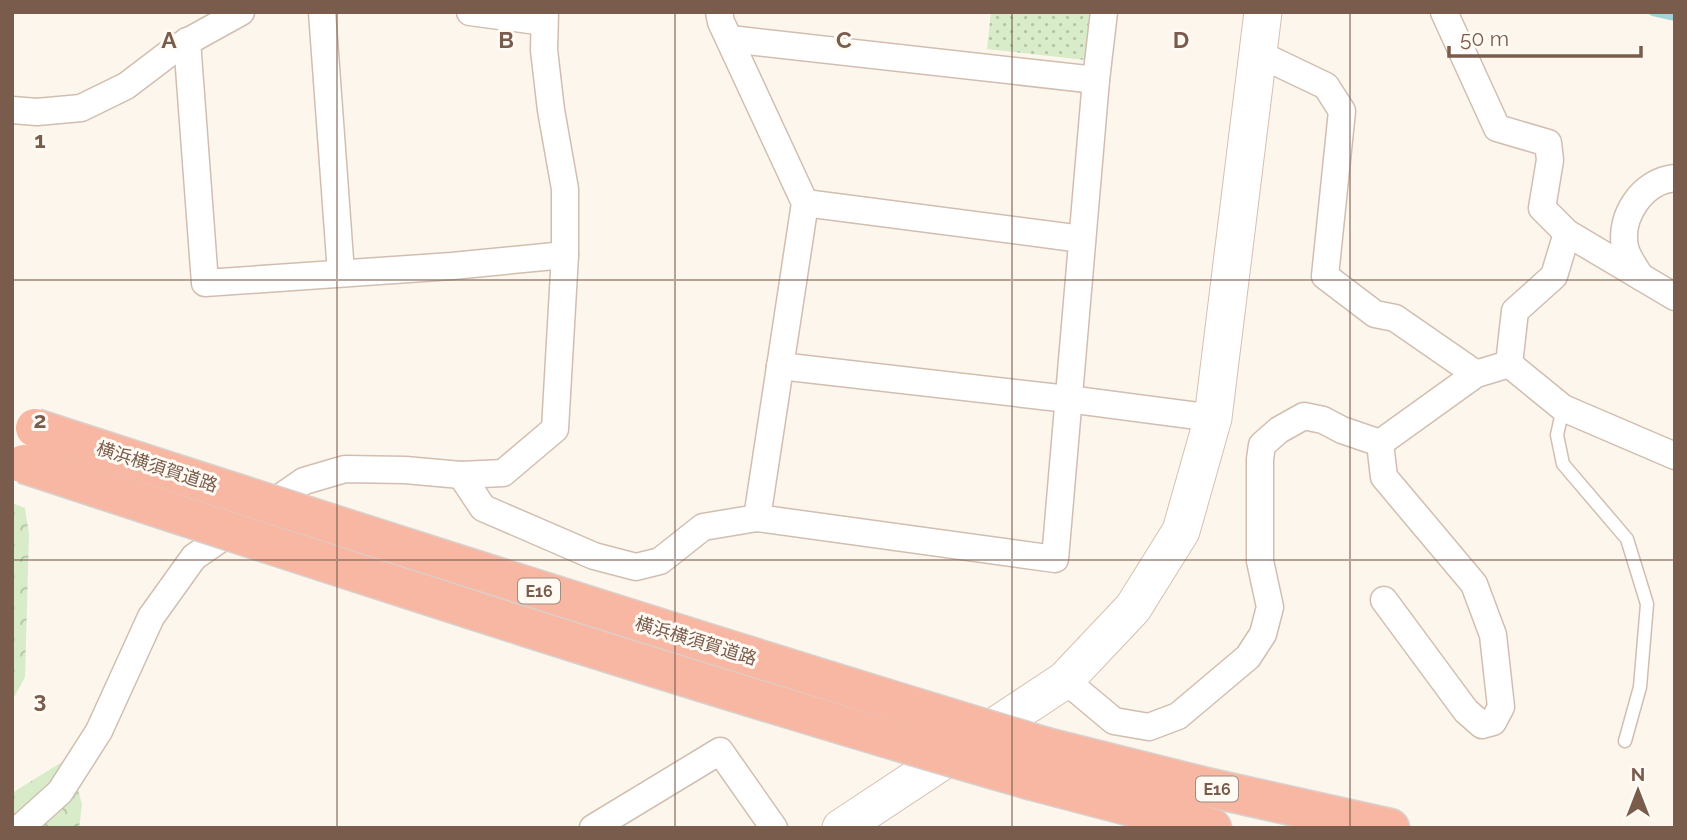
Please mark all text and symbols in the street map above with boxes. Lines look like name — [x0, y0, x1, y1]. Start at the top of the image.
scale bar — [1449, 14, 1642, 58]
text: A — [161, 26, 177, 53]
text: B — [498, 26, 514, 53]
text: C — [836, 26, 852, 53]
text: D — [1173, 26, 1189, 53]
text: 50 m — [1460, 26, 1509, 51]
text: 1 — [34, 126, 46, 153]
text: 2 — [34, 406, 46, 433]
street label: 横浜横須賀道路 — [94, 437, 220, 496]
road number: E16 — [518, 578, 560, 604]
street label: 横浜横須賀道路 — [633, 612, 759, 669]
text: 3 — [34, 686, 46, 713]
north arrow — [1603, 756, 1673, 826]
text: N — [1631, 763, 1645, 785]
road number: E16 — [1196, 776, 1238, 802]

